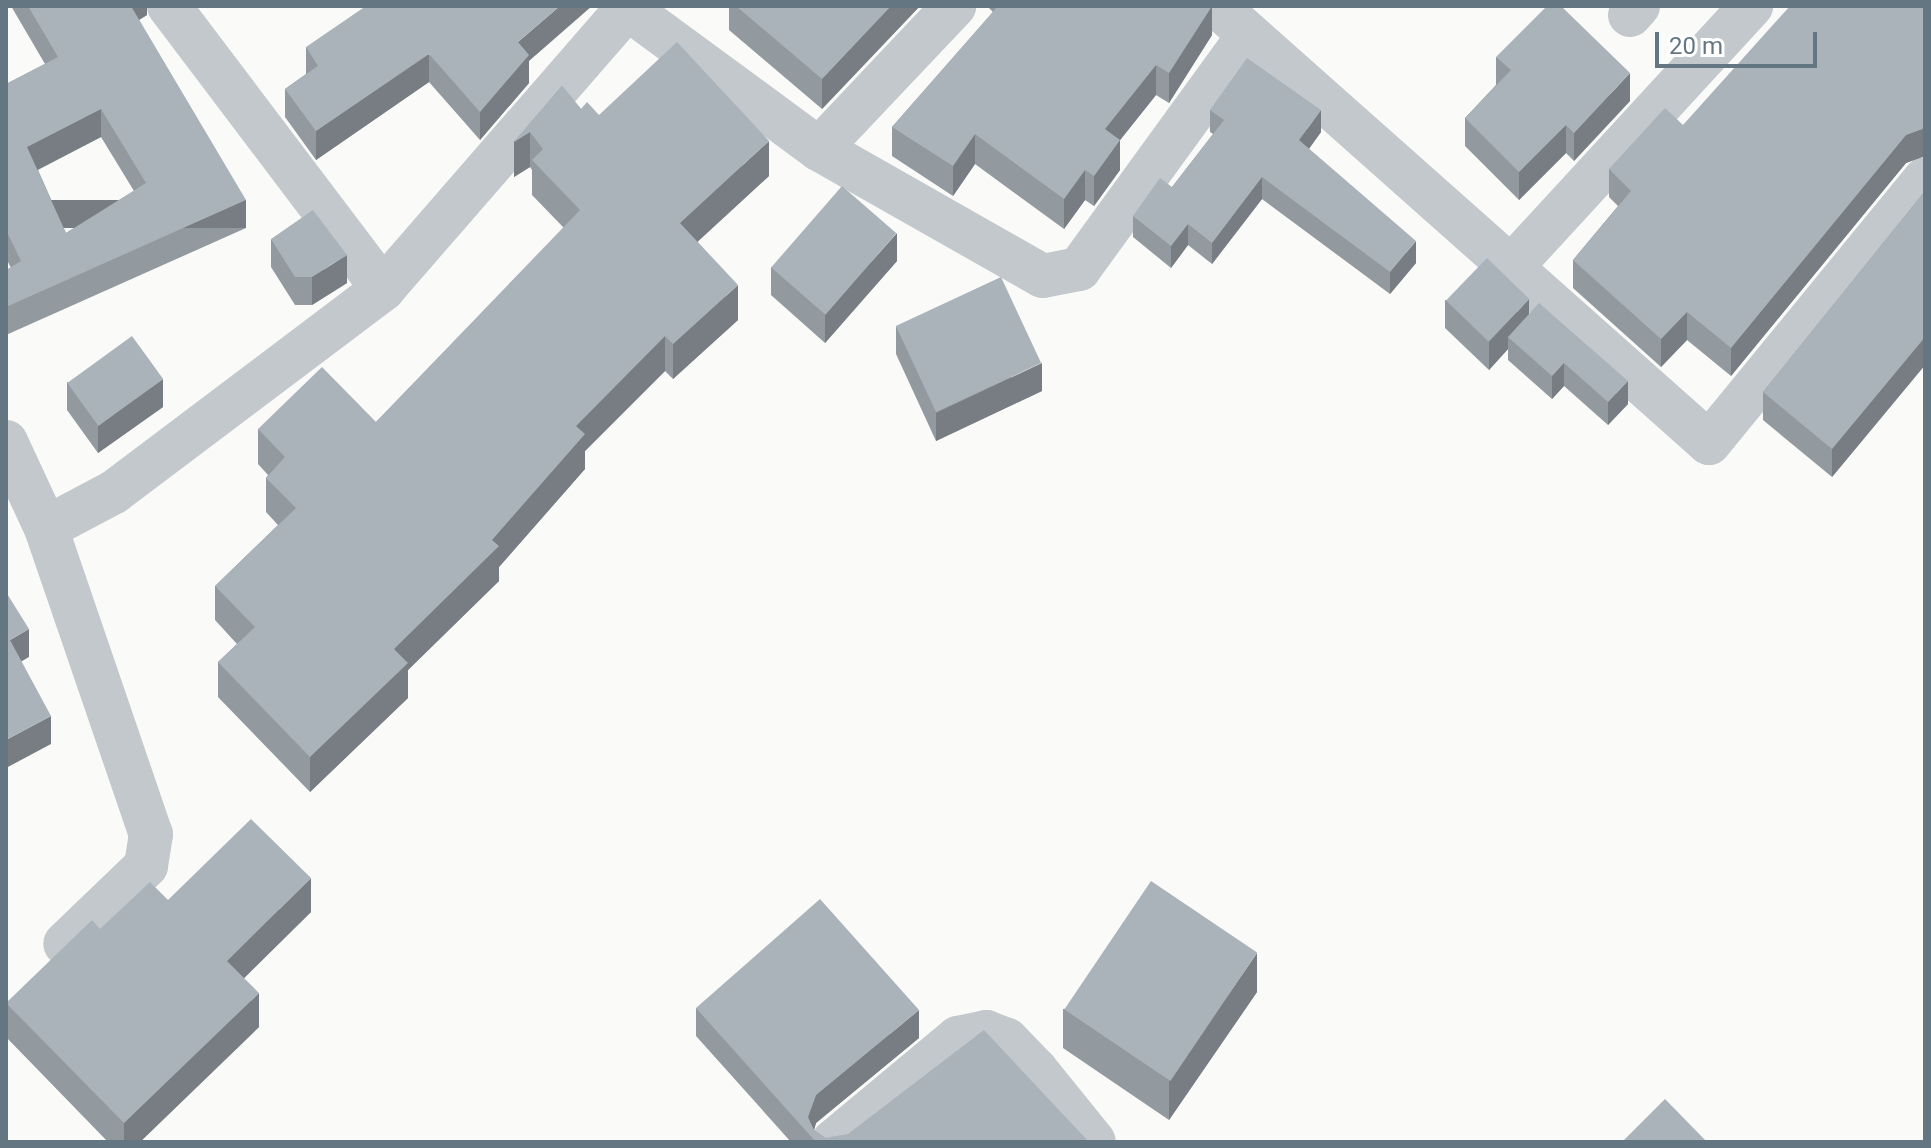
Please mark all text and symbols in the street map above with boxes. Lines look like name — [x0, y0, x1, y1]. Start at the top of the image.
scale bar — [1659, 16, 1821, 66]
text: 20 m — [1669, 32, 1723, 60]

